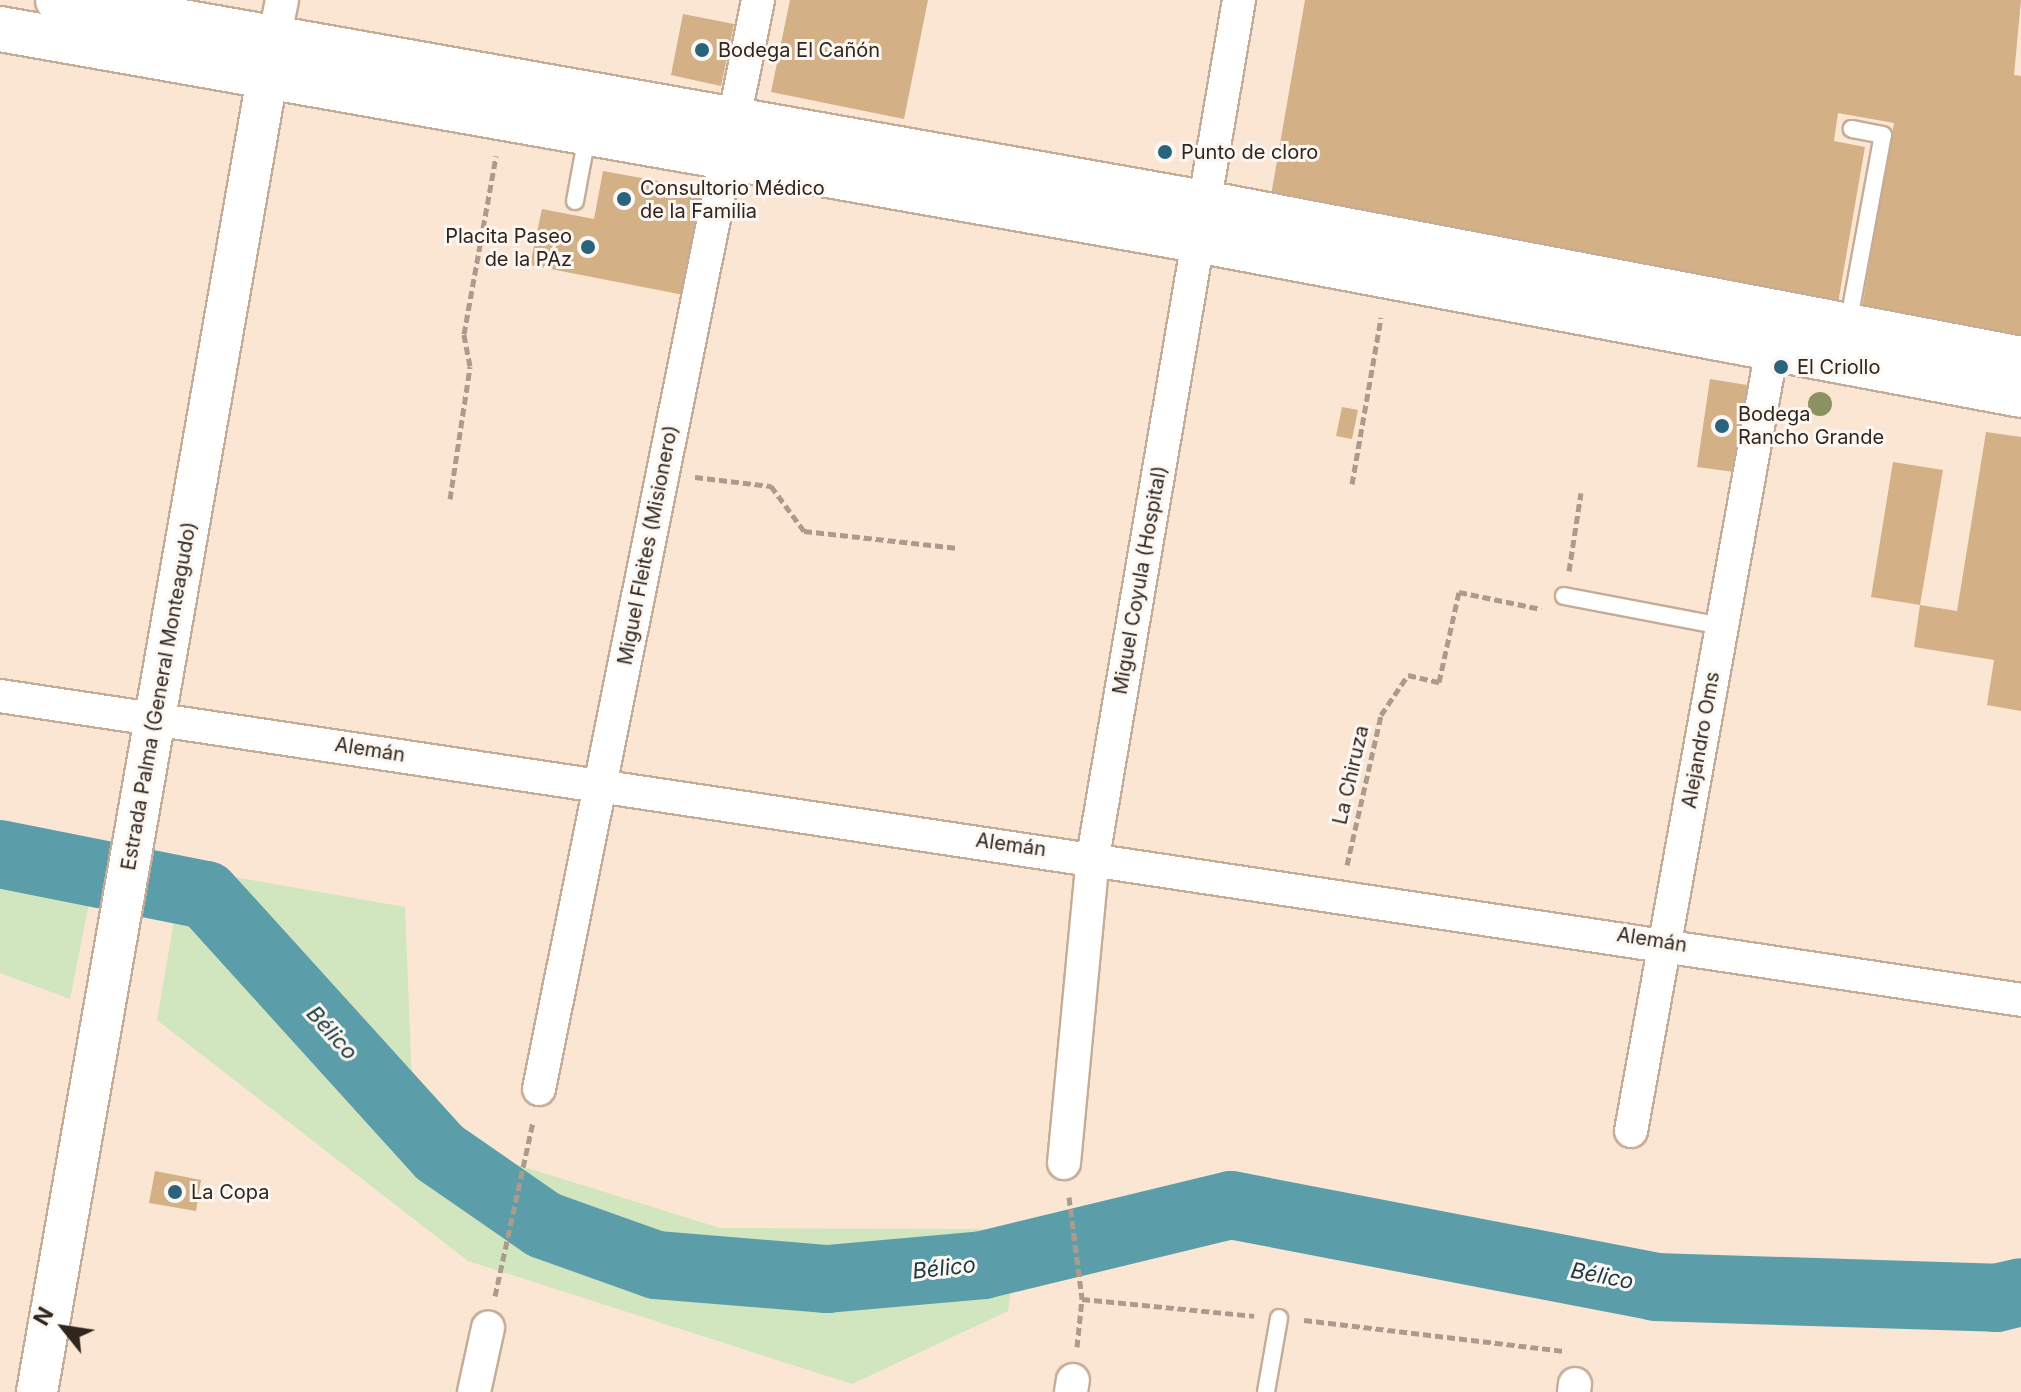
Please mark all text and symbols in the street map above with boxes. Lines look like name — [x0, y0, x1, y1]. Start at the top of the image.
place label: Bodega El Cañón — [718, 38, 880, 62]
marker: Bodega El Cañón — [693, 41, 711, 59]
place label: Punto de cloro — [1181, 140, 1318, 164]
marker: Punto de cloro — [1156, 143, 1174, 161]
place label: Consultorio Médico de la Familia — [640, 176, 825, 223]
marker: Consultorio Médico de la Familia — [615, 190, 633, 208]
place label: Placita Paseo de la PAz — [445, 224, 572, 271]
marker: Placita Paseo de la PAz — [579, 238, 597, 256]
place label: El Criollo — [1797, 355, 1880, 379]
marker: El Criollo — [1772, 358, 1790, 376]
place label: Bodega Rancho Grande — [1738, 402, 1884, 449]
marker: Bodega Rancho Grande — [1713, 417, 1731, 435]
street label: Miguel Fleites (Misionero) — [613, 423, 683, 667]
street label: Miguel Coyula (Hospital) — [1108, 464, 1172, 696]
street label: Estrada Palma (General Monteagudo) — [116, 520, 202, 872]
street label: Alejandro Oms — [1677, 670, 1725, 810]
street label: La Chiruza — [1328, 723, 1374, 827]
street label: Alemán — [333, 733, 407, 767]
street label: Alemán — [974, 828, 1048, 862]
street label: Alemán — [1615, 923, 1689, 957]
water label: Bélico — [301, 1001, 363, 1065]
place label: La Copa — [191, 1180, 269, 1204]
marker: La Copa — [166, 1183, 184, 1201]
water label: Bélico — [911, 1252, 977, 1284]
water label: Bélico — [1568, 1257, 1636, 1295]
north arrow — [24, 1288, 104, 1368]
text: N — [28, 1302, 59, 1330]

